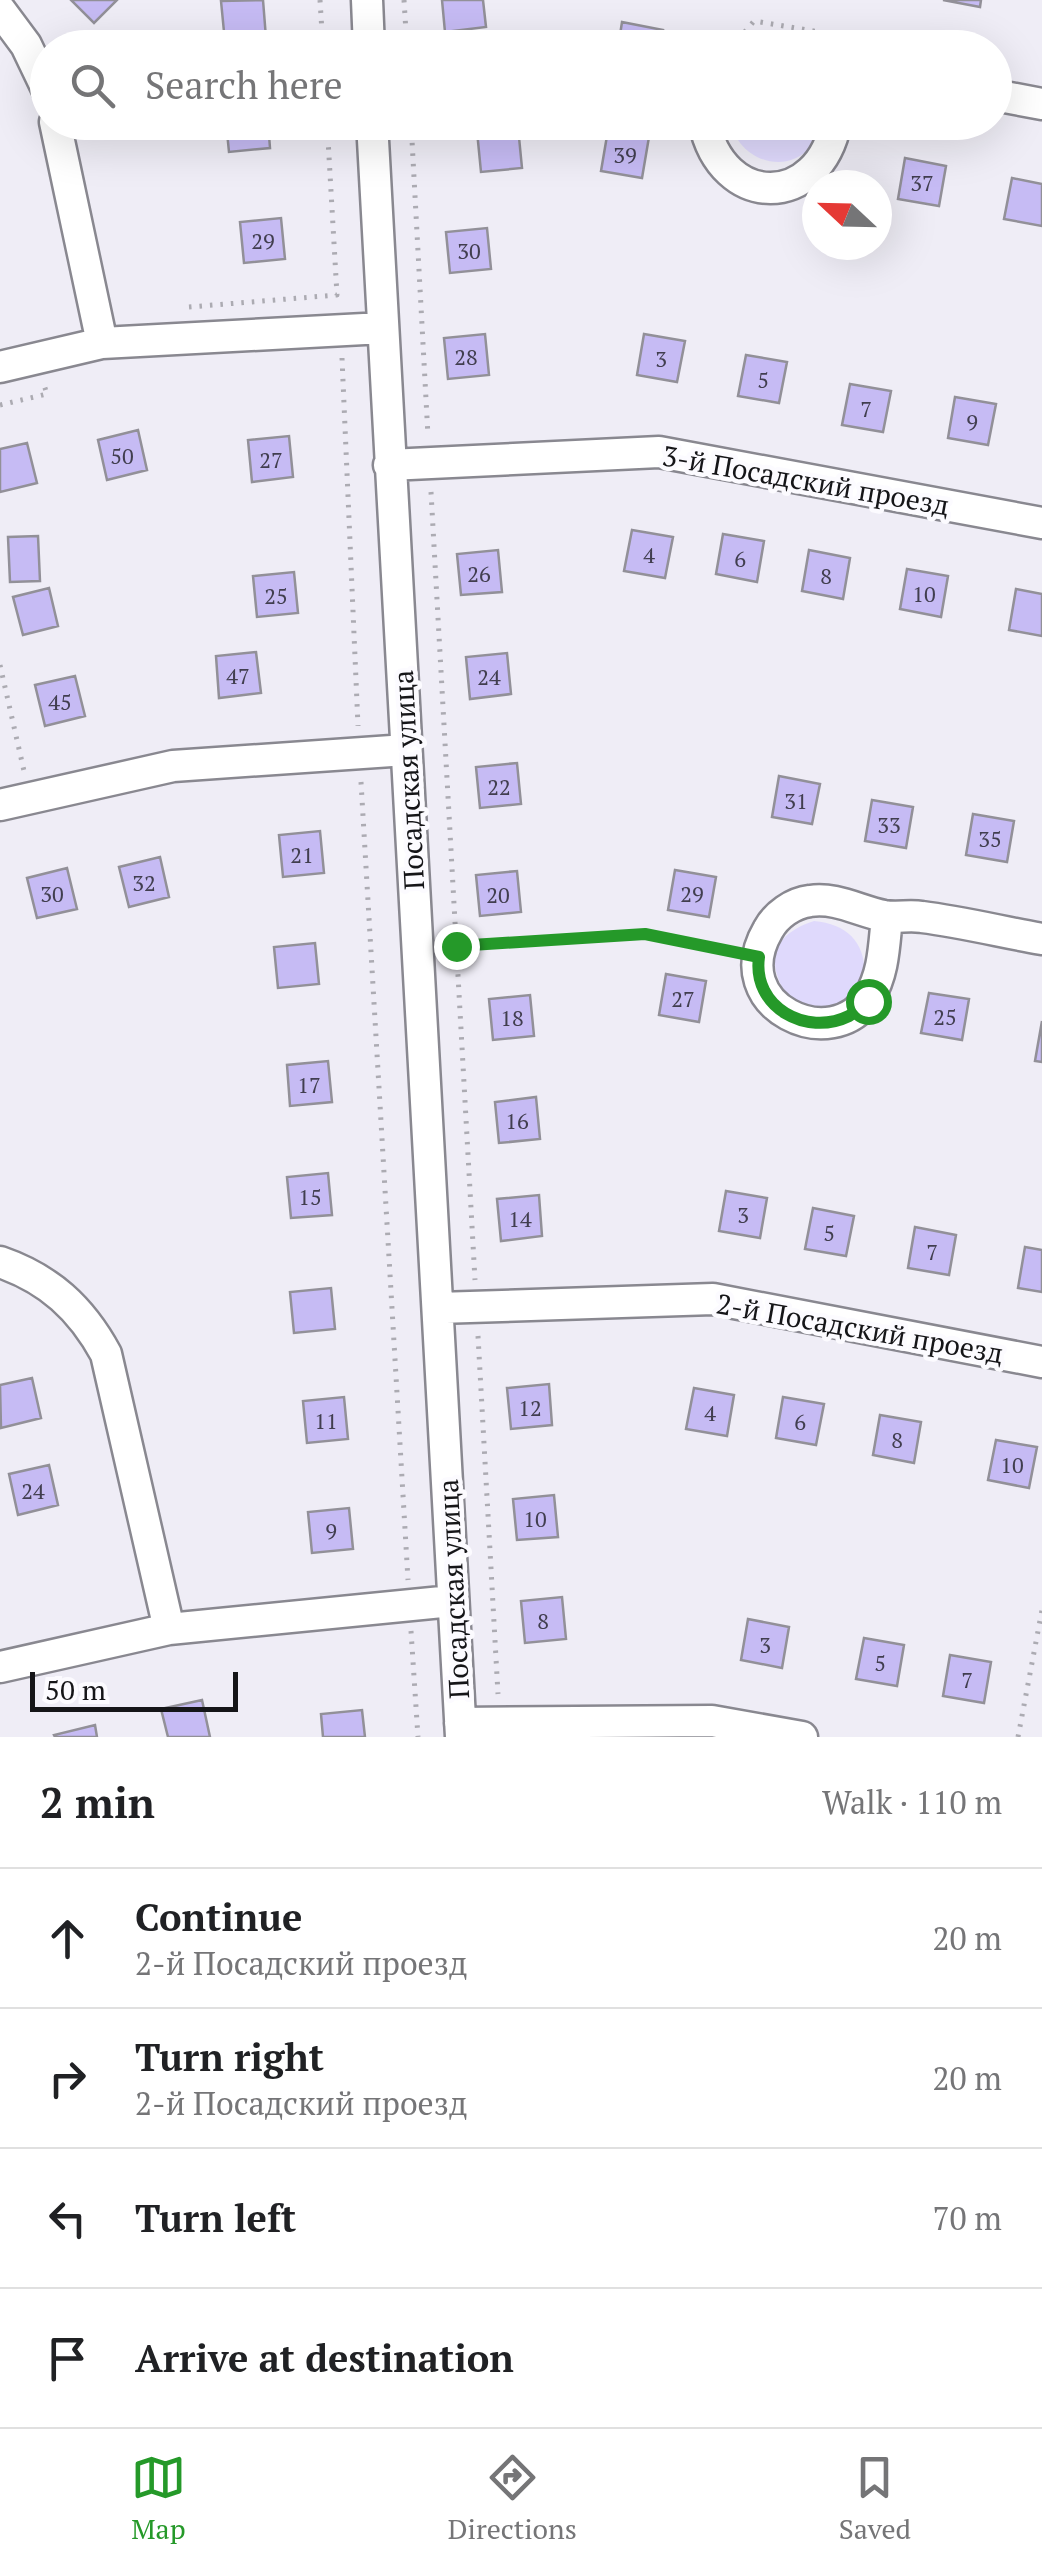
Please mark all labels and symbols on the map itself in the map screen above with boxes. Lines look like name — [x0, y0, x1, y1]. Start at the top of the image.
house number: 39 — [613, 140, 637, 169]
house number: 37 — [910, 168, 934, 197]
north arrow — [802, 170, 892, 260]
house number: 29 — [251, 226, 275, 255]
house number: 30 — [457, 236, 481, 265]
house number: 28 — [454, 342, 478, 371]
house number: 3 — [655, 344, 667, 373]
house number: 5 — [757, 365, 769, 394]
house number: 7 — [860, 394, 872, 423]
house number: 9 — [966, 407, 978, 436]
street label: 3-й Посадский проезд — [660, 437, 952, 523]
house number: 50 — [110, 441, 134, 470]
house number: 27 — [259, 445, 283, 474]
house number: 4 — [643, 540, 655, 569]
house number: 6 — [734, 544, 746, 573]
house number: 26 — [467, 559, 491, 588]
house number: 8 — [820, 561, 832, 590]
house number: 10 — [912, 579, 936, 608]
house number: 25 — [264, 581, 288, 610]
house number: 47 — [226, 661, 250, 690]
house number: 24 — [477, 662, 501, 691]
street label: Посадская улица — [384, 669, 432, 891]
house number: 45 — [48, 687, 72, 716]
house number: 22 — [487, 772, 511, 801]
house number: 31 — [784, 786, 808, 815]
house number: 33 — [877, 810, 901, 839]
house number: 35 — [978, 824, 1002, 853]
house number: 21 — [290, 840, 314, 869]
house number: 32 — [132, 868, 156, 897]
house number: 30 — [40, 879, 64, 908]
house number: 29 — [680, 879, 704, 908]
house number: 20 — [486, 880, 510, 909]
route end — [434, 924, 480, 970]
route start — [846, 979, 892, 1025]
house number: 27 — [671, 984, 695, 1013]
house number: 25 — [933, 1002, 957, 1031]
house number: 18 — [500, 1003, 524, 1032]
house number: 17 — [297, 1070, 321, 1099]
house number: 16 — [505, 1106, 529, 1135]
house number: 15 — [298, 1182, 322, 1211]
house number: 3 — [737, 1200, 749, 1229]
house number: 14 — [508, 1204, 532, 1233]
house number: 5 — [823, 1218, 835, 1247]
house number: 7 — [926, 1237, 938, 1266]
street label: 2-й Посадский проезд — [714, 1285, 1006, 1371]
house number: 12 — [518, 1393, 542, 1422]
house number: 4 — [704, 1398, 716, 1427]
house number: 11 — [314, 1406, 338, 1435]
house number: 6 — [794, 1407, 806, 1436]
house number: 8 — [891, 1425, 903, 1454]
house number: 10 — [1000, 1450, 1024, 1479]
house number: 24 — [21, 1476, 45, 1505]
street label: Посадская улица — [429, 1478, 477, 1700]
house number: 10 — [523, 1504, 547, 1533]
house number: 9 — [325, 1516, 337, 1545]
house number: 8 — [537, 1606, 549, 1635]
house number: 3 — [759, 1630, 771, 1659]
house number: 5 — [874, 1648, 886, 1677]
house number: 7 — [961, 1665, 973, 1694]
scale bar — [30, 1667, 238, 1712]

